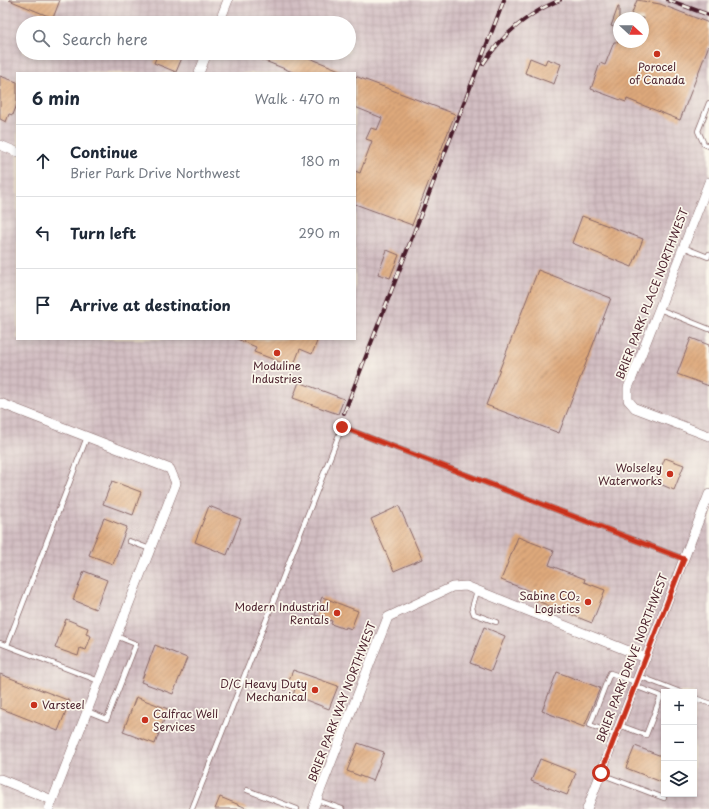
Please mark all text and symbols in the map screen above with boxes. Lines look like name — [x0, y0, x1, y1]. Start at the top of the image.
north arrow — [613, 12, 649, 48]
search box — [16, 16, 356, 60]
icon: search — [30, 27, 52, 49]
text: Search here — [62, 27, 148, 50]
marker: Porocel of Canada — [652, 49, 662, 59]
place label: Porocel of Canada — [629, 58, 685, 88]
text: 6 min — [32, 85, 80, 111]
text: Walk · 470 m — [255, 89, 340, 108]
text: Continue — [70, 140, 138, 163]
icon: ahead — [32, 150, 54, 172]
text: 180 m — [301, 151, 340, 170]
text: Brier Park Drive Northwest — [70, 163, 240, 182]
street label: BRIER PARK PLACE NORTHWEST — [611, 205, 692, 382]
text: Turn left — [70, 221, 136, 244]
icon: left — [32, 222, 54, 244]
text: 290 m — [299, 223, 340, 242]
text: Arrive at destination — [70, 293, 231, 316]
icon: arrive — [32, 294, 54, 316]
marker: Moduline Industries — [272, 348, 282, 358]
place label: Moduline Industries — [252, 357, 302, 387]
route end — [333, 418, 351, 436]
place label: Wolseley Waterworks — [598, 459, 662, 489]
marker: Wolseley Waterworks — [665, 469, 675, 479]
street label: BRIER PARK DRIVE NORTHWEST — [591, 570, 672, 745]
place label: Sabine CO₂ Logistics — [519, 587, 580, 617]
marker: Sabine CO₂ Logistics — [583, 597, 593, 607]
place label: Modern Industrial Rentals — [235, 598, 329, 628]
marker: Modern Industrial Rentals — [332, 608, 342, 618]
street label: BRIER PARK WAY NORTHWEST — [303, 619, 380, 785]
place label: D/C Heavy Duty Mechanical — [220, 675, 307, 705]
marker: D/C Heavy Duty Mechanical — [310, 685, 320, 695]
map controls — [661, 689, 697, 797]
button: + — [661, 689, 697, 725]
place label: Varsteel — [42, 696, 85, 713]
marker: Varsteel — [29, 700, 39, 710]
place label: Calfrac Well Services — [153, 705, 218, 735]
marker: Calfrac Well Services — [140, 715, 150, 725]
button: − — [661, 725, 697, 761]
button: layers — [661, 761, 697, 797]
route start — [592, 764, 610, 782]

